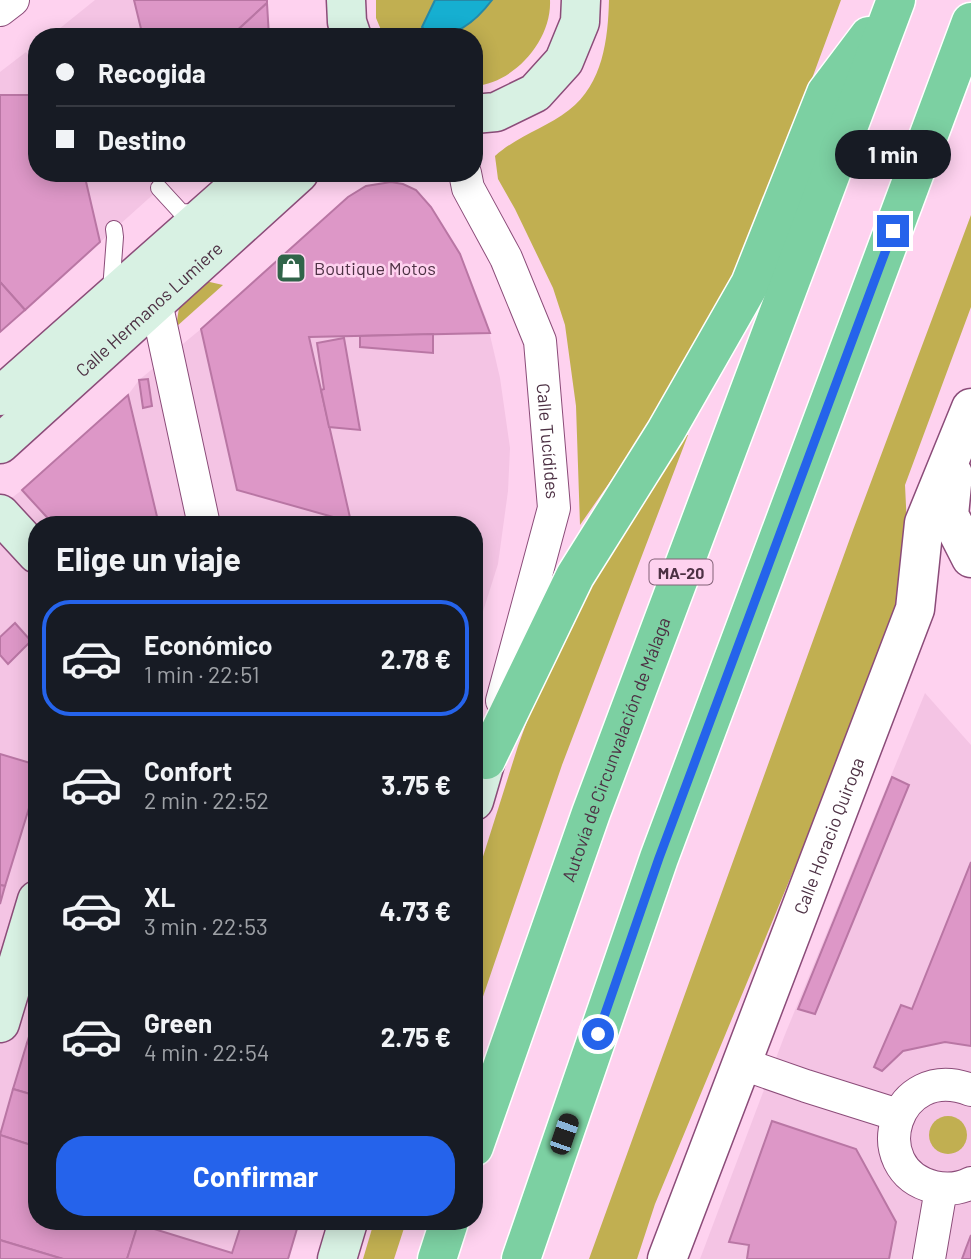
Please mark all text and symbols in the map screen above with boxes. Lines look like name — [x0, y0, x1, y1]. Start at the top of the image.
text: Recogida — [98, 57, 206, 88]
text: Destino — [98, 124, 186, 155]
callout: 1 min — [835, 130, 951, 178]
text: 1 min — [868, 140, 918, 168]
route end — [877, 215, 909, 247]
street label: Calle Hermanos Lumiere — [71, 237, 227, 381]
shop icon: Boutique Motos — [274, 251, 308, 285]
place label: Boutique Motos — [314, 257, 436, 279]
street label: Calle Tucídides — [533, 382, 564, 500]
text: Elige un viaje — [56, 539, 241, 577]
road number: MA-20 — [650, 559, 712, 584]
street label: Autovía de Circunvalación de Málaga — [557, 614, 674, 885]
icon: car — [60, 627, 123, 690]
text: Económico — [144, 629, 273, 660]
text: 2.78 € — [381, 643, 451, 674]
text: 1 min · 22:51 — [144, 660, 260, 688]
icon: car — [60, 753, 123, 816]
street label: Calle Horacio Quiroga — [789, 754, 868, 917]
text: Confort — [144, 755, 232, 786]
text: 3.75 € — [381, 769, 451, 800]
text: 2 min · 22:52 — [144, 786, 269, 814]
icon: car — [60, 879, 123, 942]
text: XL — [144, 881, 175, 912]
text: 4.73 € — [380, 895, 451, 926]
text: 3 min · 22:53 — [144, 912, 268, 940]
icon: car — [60, 1005, 123, 1068]
text: Green — [144, 1007, 212, 1038]
route start — [582, 1018, 614, 1050]
text: 2.75 € — [381, 1021, 451, 1052]
text: 4 min · 22:54 — [144, 1038, 270, 1066]
car — [548, 1111, 581, 1157]
button: Confirmar — [56, 1136, 455, 1216]

